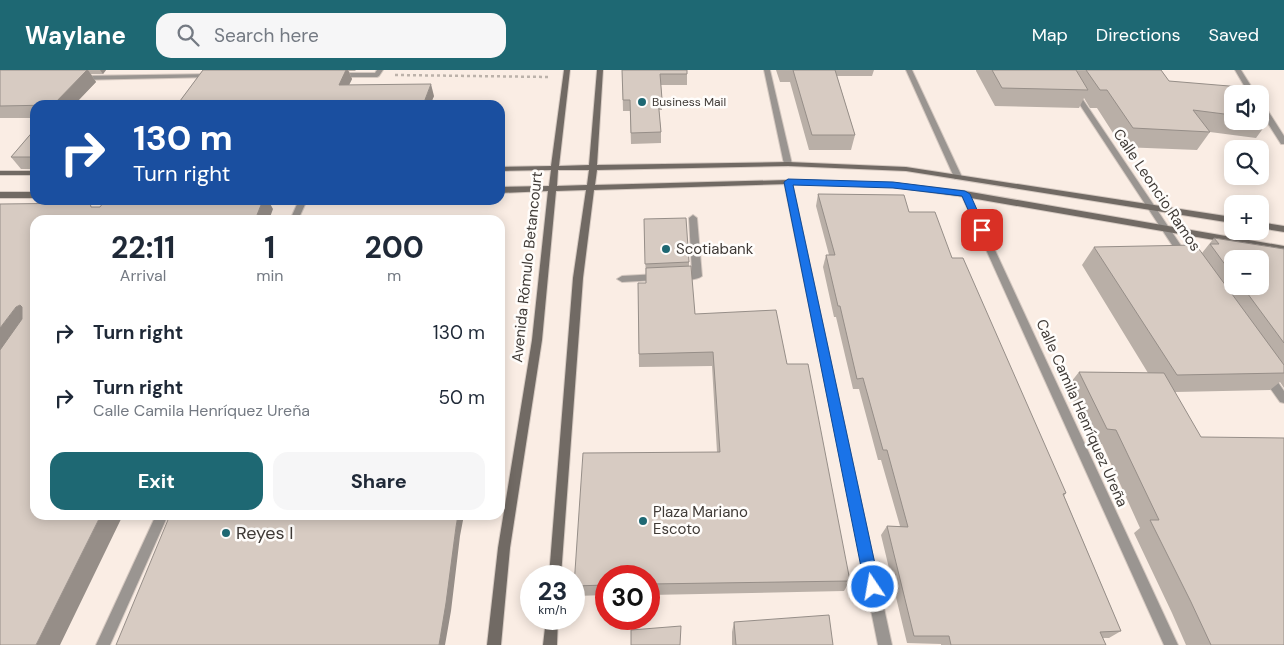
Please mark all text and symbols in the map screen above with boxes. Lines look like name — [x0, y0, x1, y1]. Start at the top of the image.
search box — [156, 13, 506, 58]
text: Waylane — [25, 20, 126, 51]
icon: search — [174, 21, 202, 49]
text: Search here — [214, 23, 319, 48]
text: Map — [1032, 23, 1068, 47]
text: Directions — [1096, 23, 1181, 47]
text: Saved — [1209, 23, 1259, 47]
map controls — [1224, 85, 1269, 295]
button: sound — [1224, 85, 1269, 130]
place label: Business Mail — [652, 94, 726, 110]
marker: Business Mail — [636, 96, 648, 108]
text: 130 m — [133, 115, 233, 161]
icon: right — [50, 120, 115, 185]
street label: Calle Leoncio Ramos — [1109, 125, 1205, 255]
button: search — [1224, 140, 1269, 185]
text: Turn right — [133, 159, 230, 188]
street label: Avenida Rómulo Betancourt — [507, 170, 547, 364]
button: + — [1224, 195, 1269, 240]
pin — [961, 209, 1003, 251]
icon: arrive — [968, 216, 996, 244]
text: 22:11 — [111, 228, 175, 267]
text: 1 — [264, 228, 275, 267]
text: 200 — [365, 228, 424, 267]
place label: Scotiabank — [676, 239, 754, 259]
marker: Scotiabank — [660, 243, 672, 255]
button: − — [1224, 250, 1269, 295]
text: Arrival — [120, 265, 166, 286]
text: min — [256, 265, 283, 286]
text: m — [387, 265, 401, 286]
street label: Calle Camila Henríquez Ureña — [1031, 316, 1133, 510]
icon: right — [50, 319, 78, 347]
text: Turn right — [93, 320, 183, 345]
text: 130 m — [433, 320, 485, 345]
text: Turn right — [93, 375, 183, 400]
icon: right — [50, 384, 78, 412]
text: 50 m — [438, 385, 485, 410]
text: Calle Camila Henríquez Ureña — [93, 400, 310, 421]
button: Exit — [50, 452, 263, 510]
button: Share — [273, 452, 485, 510]
place label: Plaza Mariano Escoto — [653, 502, 748, 539]
marker: Plaza Mariano Escoto — [637, 515, 649, 527]
place label: Reyes I — [236, 521, 293, 545]
marker: Reyes I — [220, 527, 232, 539]
position arrow — [846, 560, 898, 612]
speed limit sign: 30 — [595, 565, 660, 630]
text: 23 — [538, 575, 567, 608]
text: km/h — [538, 602, 567, 618]

